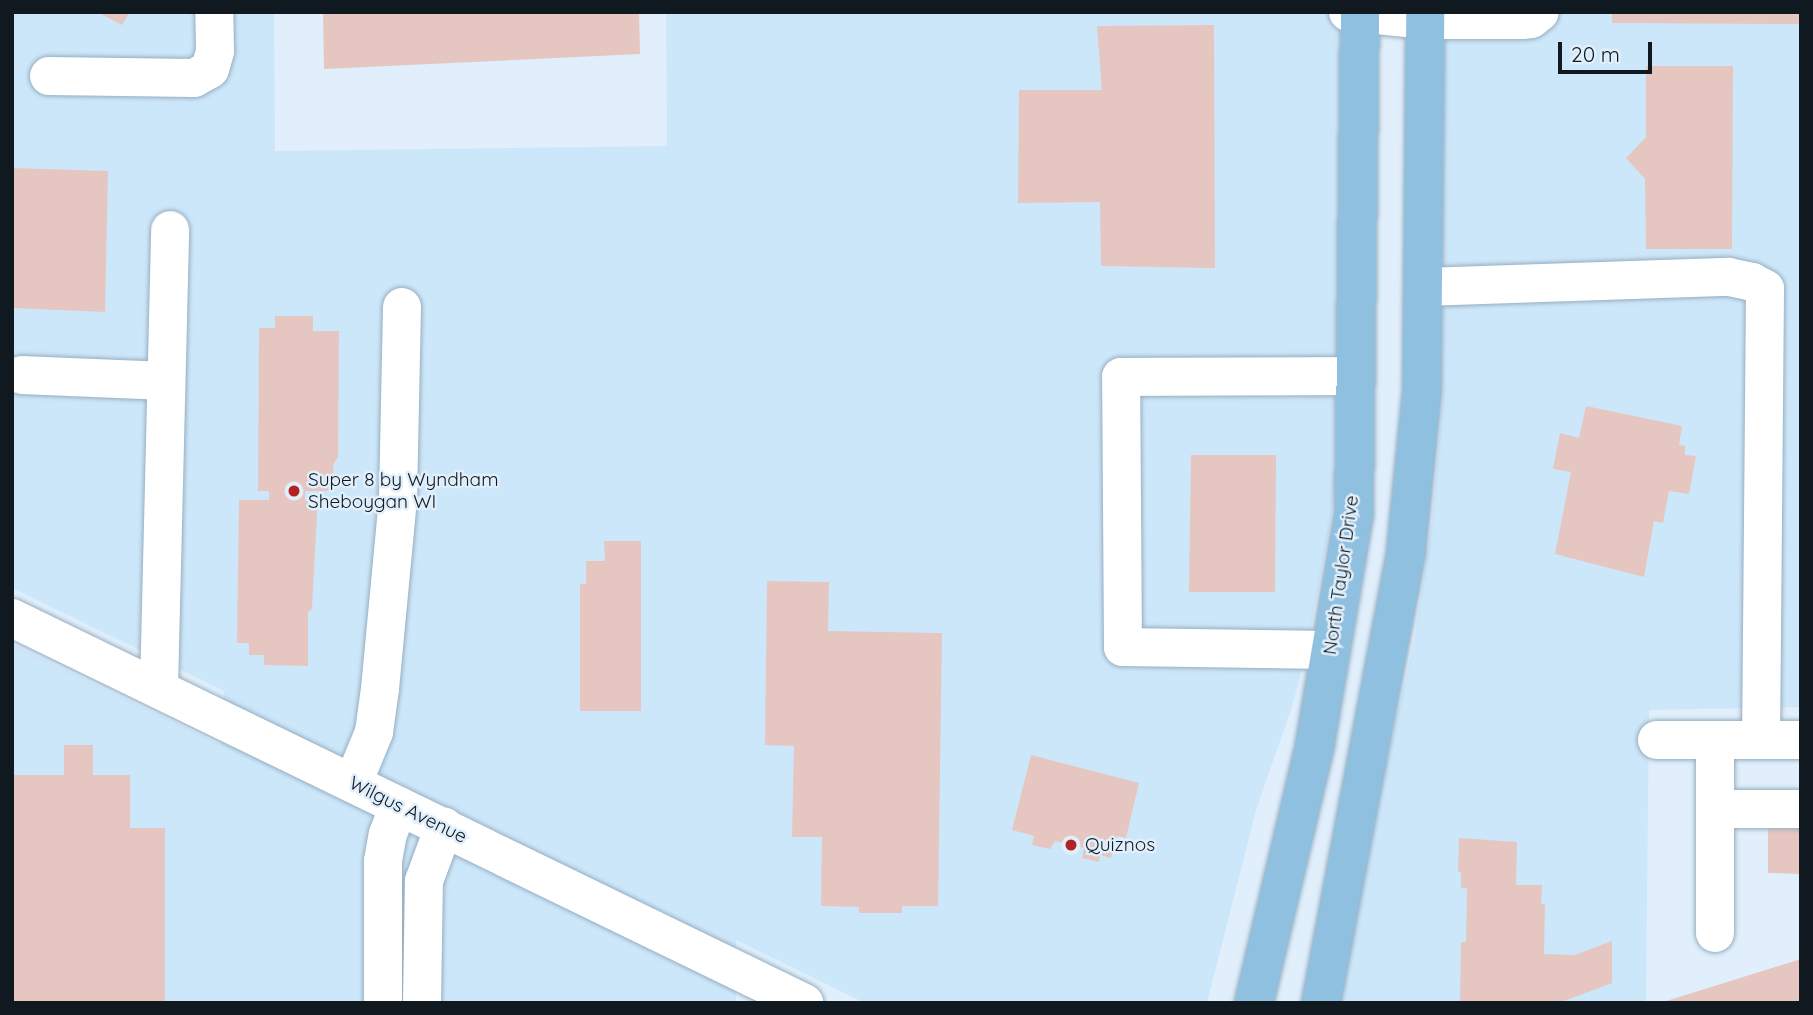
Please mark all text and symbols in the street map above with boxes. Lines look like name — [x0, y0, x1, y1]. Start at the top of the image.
scale bar — [1561, 28, 1656, 72]
text: 20 m — [1571, 41, 1620, 67]
place label: Super 8 by Wyndham Sheboygan WI — [308, 469, 498, 513]
marker: Super 8 by Wyndham Sheboygan WI — [286, 483, 302, 499]
street label: North Taylor Drive — [1319, 494, 1363, 656]
street label: Wilgus Avenue — [345, 772, 471, 848]
place label: Quiznos — [1085, 834, 1155, 856]
marker: Quiznos — [1063, 837, 1079, 853]

